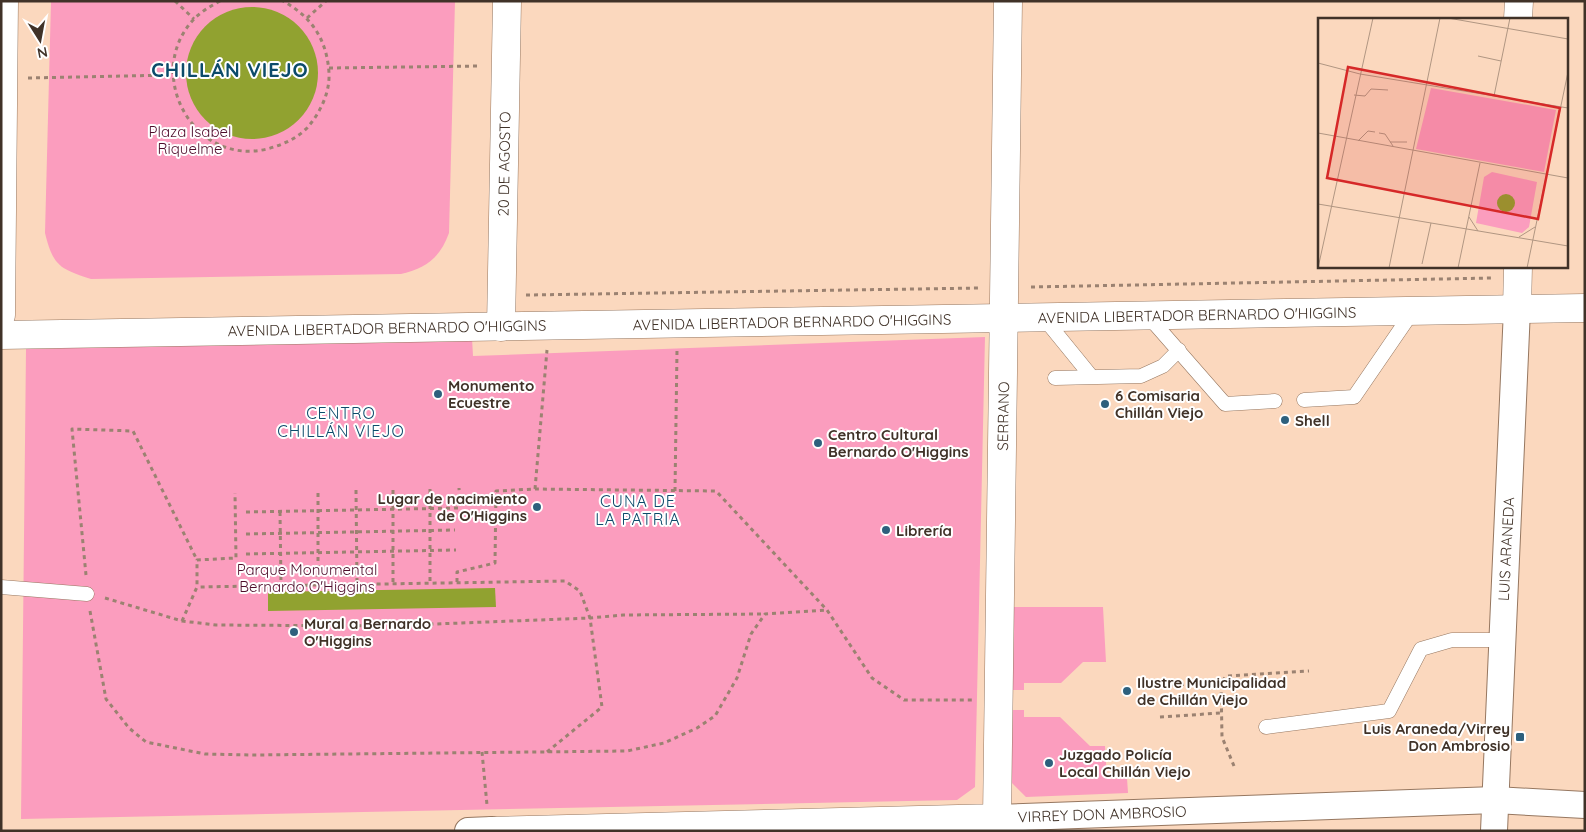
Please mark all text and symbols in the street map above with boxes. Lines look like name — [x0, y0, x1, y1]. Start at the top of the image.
north arrow — [15, 15, 65, 65]
inset map — [1318, 18, 1568, 268]
text: N — [36, 43, 49, 63]
district label: CHILLÁN VIEJO — [151, 57, 309, 82]
street label: 20 DE AGOSTO — [494, 111, 514, 217]
park label: Plaza Isabel Riquelme — [149, 122, 231, 158]
street label: AVENIDA LIBERTADOR BERNARDO O'HIGGINS — [1038, 303, 1356, 327]
street label: AVENIDA LIBERTADOR BERNARDO O'HIGGINS — [633, 310, 951, 334]
street label: AVENIDA LIBERTADOR BERNARDO O'HIGGINS — [228, 316, 546, 340]
place label: Monumento Ecuestre — [448, 376, 534, 412]
street label: SERRANO — [993, 381, 1013, 451]
place label: 6 Comisaria Chillán Viejo — [1115, 386, 1203, 422]
marker: Monumento Ecuestre — [432, 388, 444, 400]
marker: 6 Comisaria Chillán Viejo — [1099, 398, 1111, 410]
district label: CENTRO CHILLÁN VIEJO — [277, 403, 405, 441]
place label: Shell — [1295, 411, 1330, 430]
marker: Shell — [1279, 414, 1291, 426]
place label: Centro Cultural Bernardo O'Higgins — [828, 425, 968, 461]
marker: Centro Cultural Bernardo O'Higgins — [812, 437, 824, 449]
place label: Lugar de nacimiento de O'Higgins — [378, 489, 527, 525]
district label: CUNA DE LA PATRIA — [595, 491, 681, 529]
street label: LUIS ARANEDA — [1494, 496, 1518, 601]
marker: Lugar de nacimiento de O'Higgins — [531, 501, 543, 513]
place label: Librería — [896, 521, 952, 540]
marker: Librería — [880, 524, 892, 536]
park label: Parque Monumental Bernardo O'Higgins — [237, 560, 377, 596]
place label: Mural a Bernardo O'Higgins — [304, 614, 431, 650]
marker: Mural a Bernardo O'Higgins — [288, 626, 300, 638]
place label: Ilustre Municipalidad de Chillán Viejo — [1137, 673, 1286, 709]
marker: Ilustre Municipalidad de Chillán Viejo — [1121, 685, 1133, 697]
place label: Luis Araneda/Virrey Don Ambrosio — [1363, 719, 1510, 755]
marker: Luis Araneda/Virrey Don Ambrosio — [1514, 731, 1526, 743]
place label: Juzgado Policía Local Chillán Viejo — [1059, 745, 1191, 781]
marker: Juzgado Policía Local Chillán Viejo — [1043, 757, 1055, 769]
street label: VIRREY DON AMBROSIO — [1017, 802, 1187, 826]

